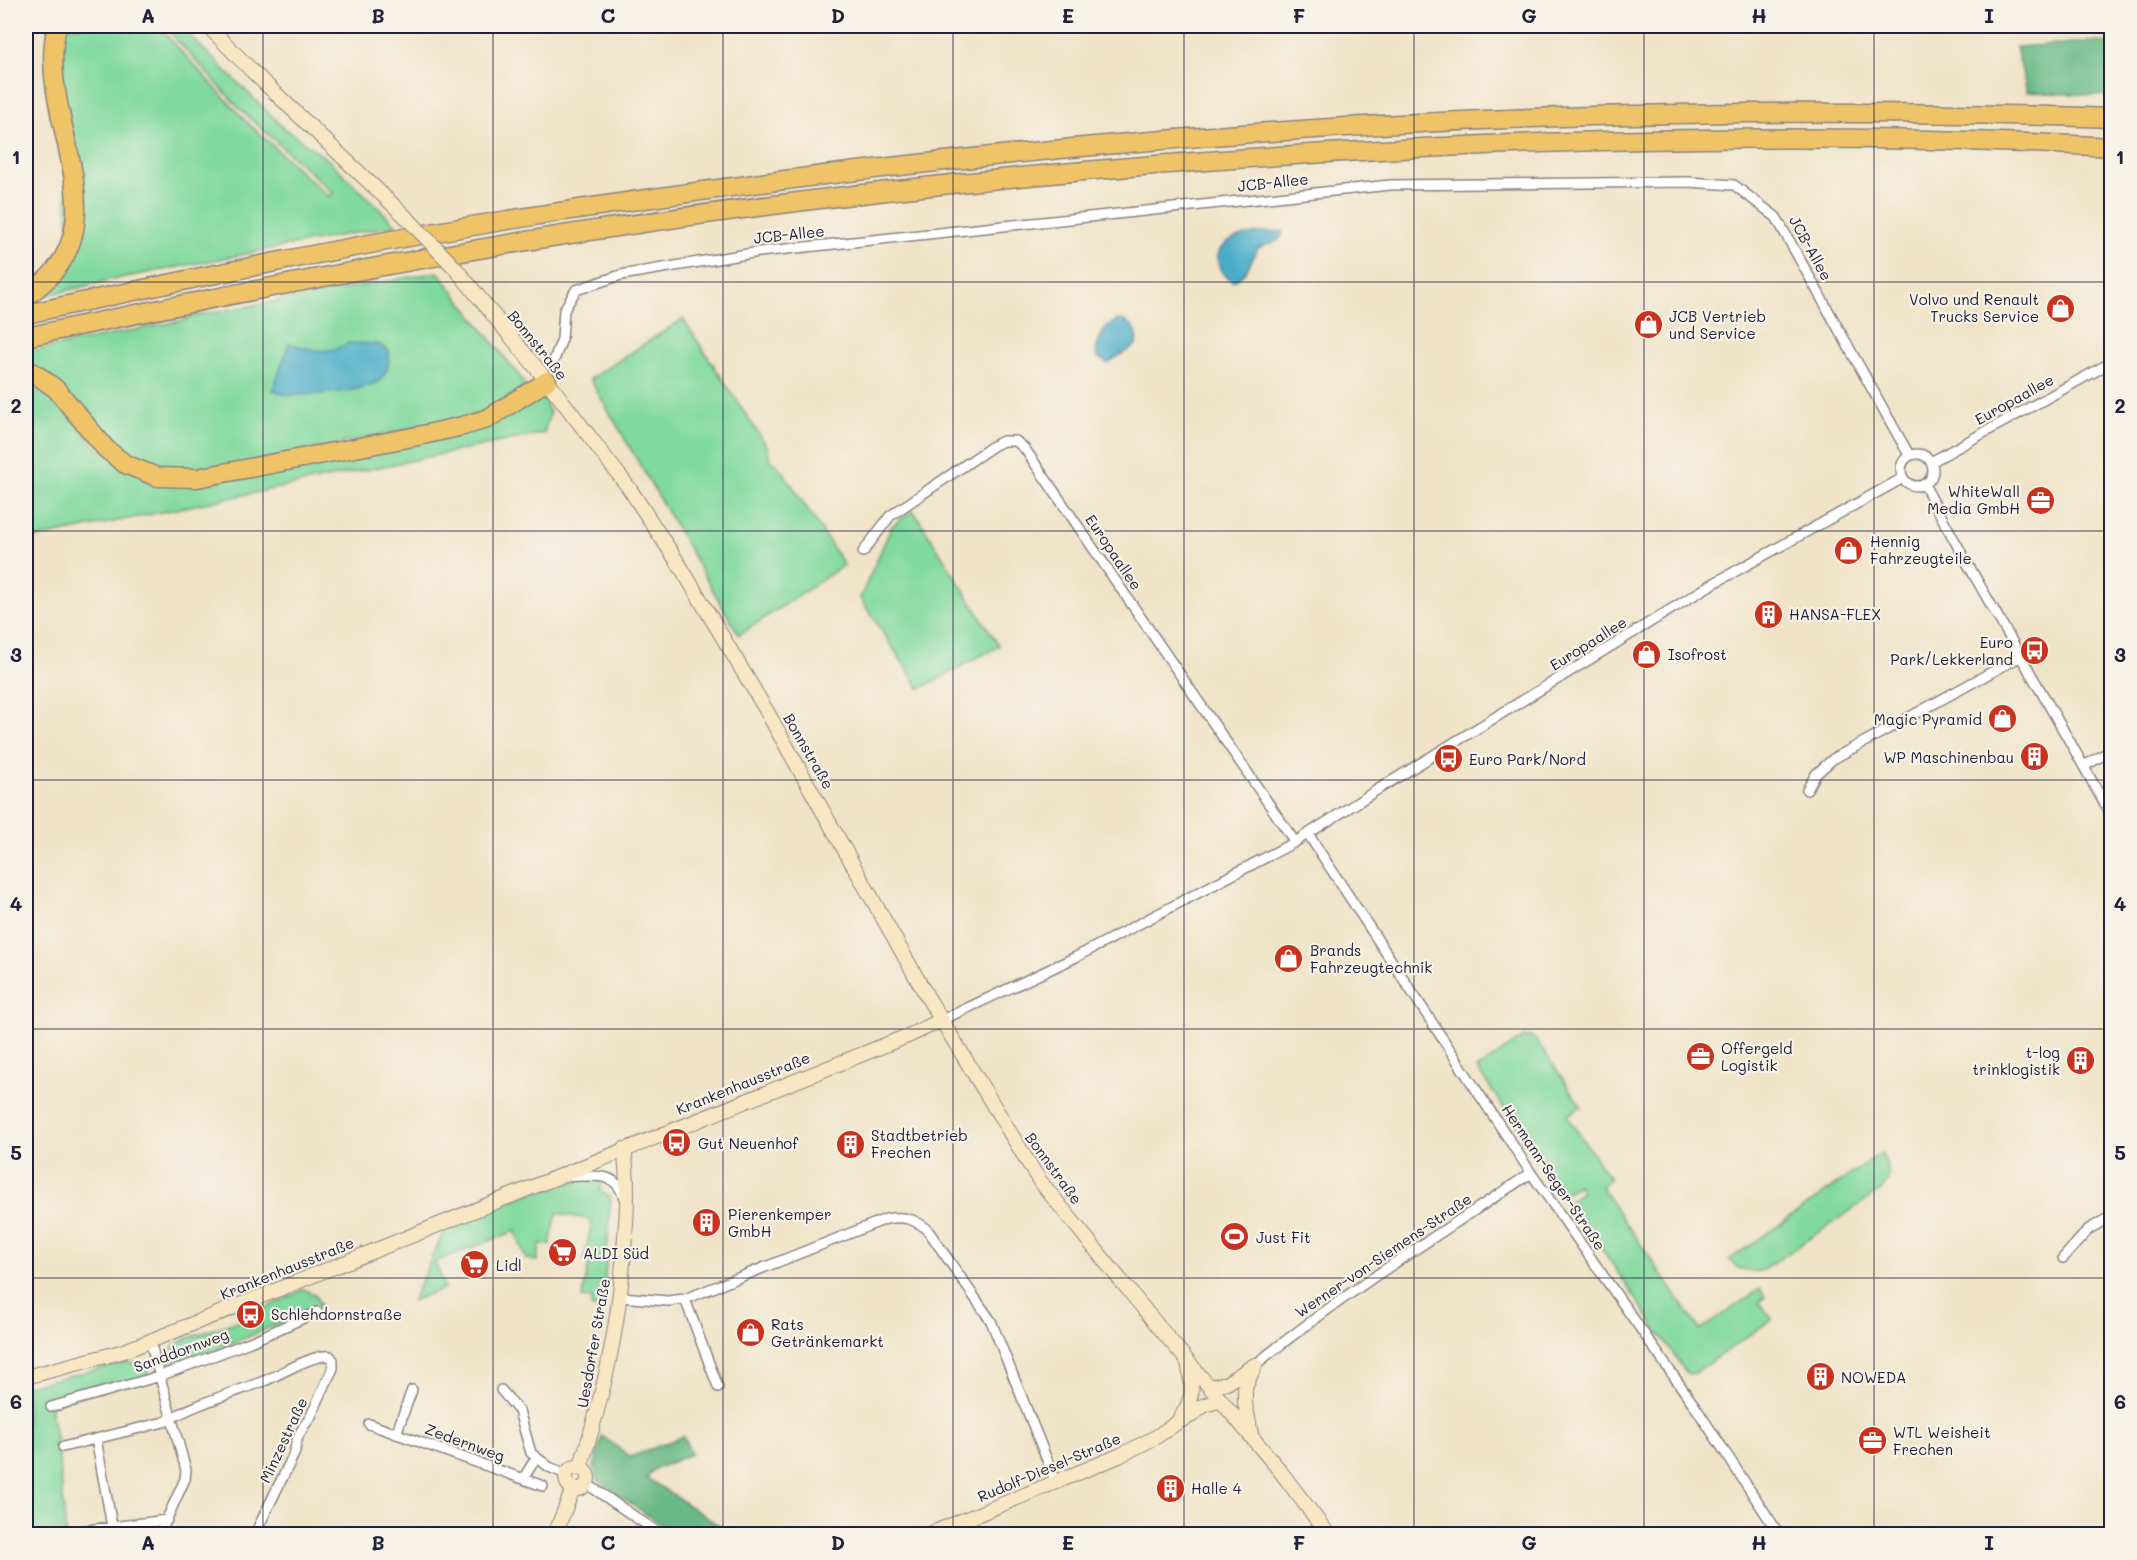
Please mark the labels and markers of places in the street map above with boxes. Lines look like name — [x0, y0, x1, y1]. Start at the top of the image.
place label: Volvo und Renault Trucks Service — [1909, 289, 2039, 326]
shop icon: Volvo und Renault Trucks Service — [2044, 292, 2076, 324]
place label: JCB Vertrieb und Service — [1669, 306, 1766, 343]
shop icon: JCB Vertrieb und Service — [1632, 309, 1664, 341]
place label: WhiteWall Media GmbH — [1927, 481, 2020, 518]
office icon: WhiteWall Media GmbH — [2025, 484, 2057, 516]
place label: Hennig Fahrzeugteile — [1870, 531, 1972, 568]
shop icon: Hennig Fahrzeugteile — [1833, 534, 1865, 566]
building icon: HANSA-FLEX — [1752, 598, 1784, 630]
place label: HANSA-FLEX — [1789, 604, 1881, 624]
place label: Euro Park/Lekkerland — [1890, 632, 2013, 669]
bus stop icon: Euro Park/Lekkerland — [2018, 635, 2050, 667]
shop icon: Isofrost — [1631, 638, 1663, 670]
place label: Isofrost — [1668, 644, 1727, 664]
shop icon: Magic Pyramid — [1987, 703, 2019, 735]
place label: Magic Pyramid — [1874, 709, 1982, 729]
building icon: WP Maschinenbau — [2019, 741, 2051, 773]
bus stop icon: Euro Park/Nord — [1432, 743, 1464, 775]
place label: WP Maschinenbau — [1883, 747, 2014, 767]
place label: Euro Park/Nord — [1469, 749, 1586, 769]
place label: Brands Fahrzeugtechnik — [1310, 940, 1432, 977]
shop icon: Brands Fahrzeugtechnik — [1273, 943, 1305, 975]
place label: Offergeld Logistik — [1721, 1038, 1793, 1075]
office icon: Offergeld Logistik — [1684, 1041, 1716, 1073]
place label: t-log trinklogistik — [1973, 1042, 2060, 1079]
building icon: t-log trinklogistik — [2065, 1045, 2097, 1077]
place label: Stadtbetrieb Frechen — [871, 1125, 968, 1162]
bus stop icon: Gut Neuenhof — [661, 1127, 693, 1159]
building icon: Stadtbetrieb Frechen — [834, 1128, 866, 1160]
place label: Gut Neuenhof — [698, 1133, 799, 1153]
place label: Pierenkemper GmbH — [728, 1204, 831, 1241]
building icon: Pierenkemper GmbH — [691, 1207, 723, 1239]
sports icon: Just Fit — [1219, 1221, 1251, 1253]
place label: Just Fit — [1256, 1227, 1311, 1247]
supermarket icon: ALDI Süd — [546, 1237, 578, 1269]
place label: ALDI Süd — [583, 1243, 649, 1263]
supermarket icon: Lidl — [459, 1249, 491, 1281]
place label: Lidl — [496, 1255, 522, 1275]
bus stop icon: Schlehdornstraße — [234, 1298, 266, 1330]
place label: Schlehdornstraße — [271, 1304, 402, 1324]
place label: Rats Getränkemarkt — [771, 1314, 884, 1351]
shop icon: Rats Getränkemarkt — [734, 1317, 766, 1349]
building icon: NOWEDA — [1804, 1361, 1836, 1393]
place label: NOWEDA — [1841, 1367, 1906, 1387]
place label: WTL Weisheit Frechen — [1893, 1422, 1991, 1459]
office icon: WTL Weisheit Frechen — [1856, 1425, 1888, 1457]
building icon: Halle 4 — [1154, 1472, 1186, 1504]
place label: Halle 4 — [1191, 1478, 1242, 1498]

